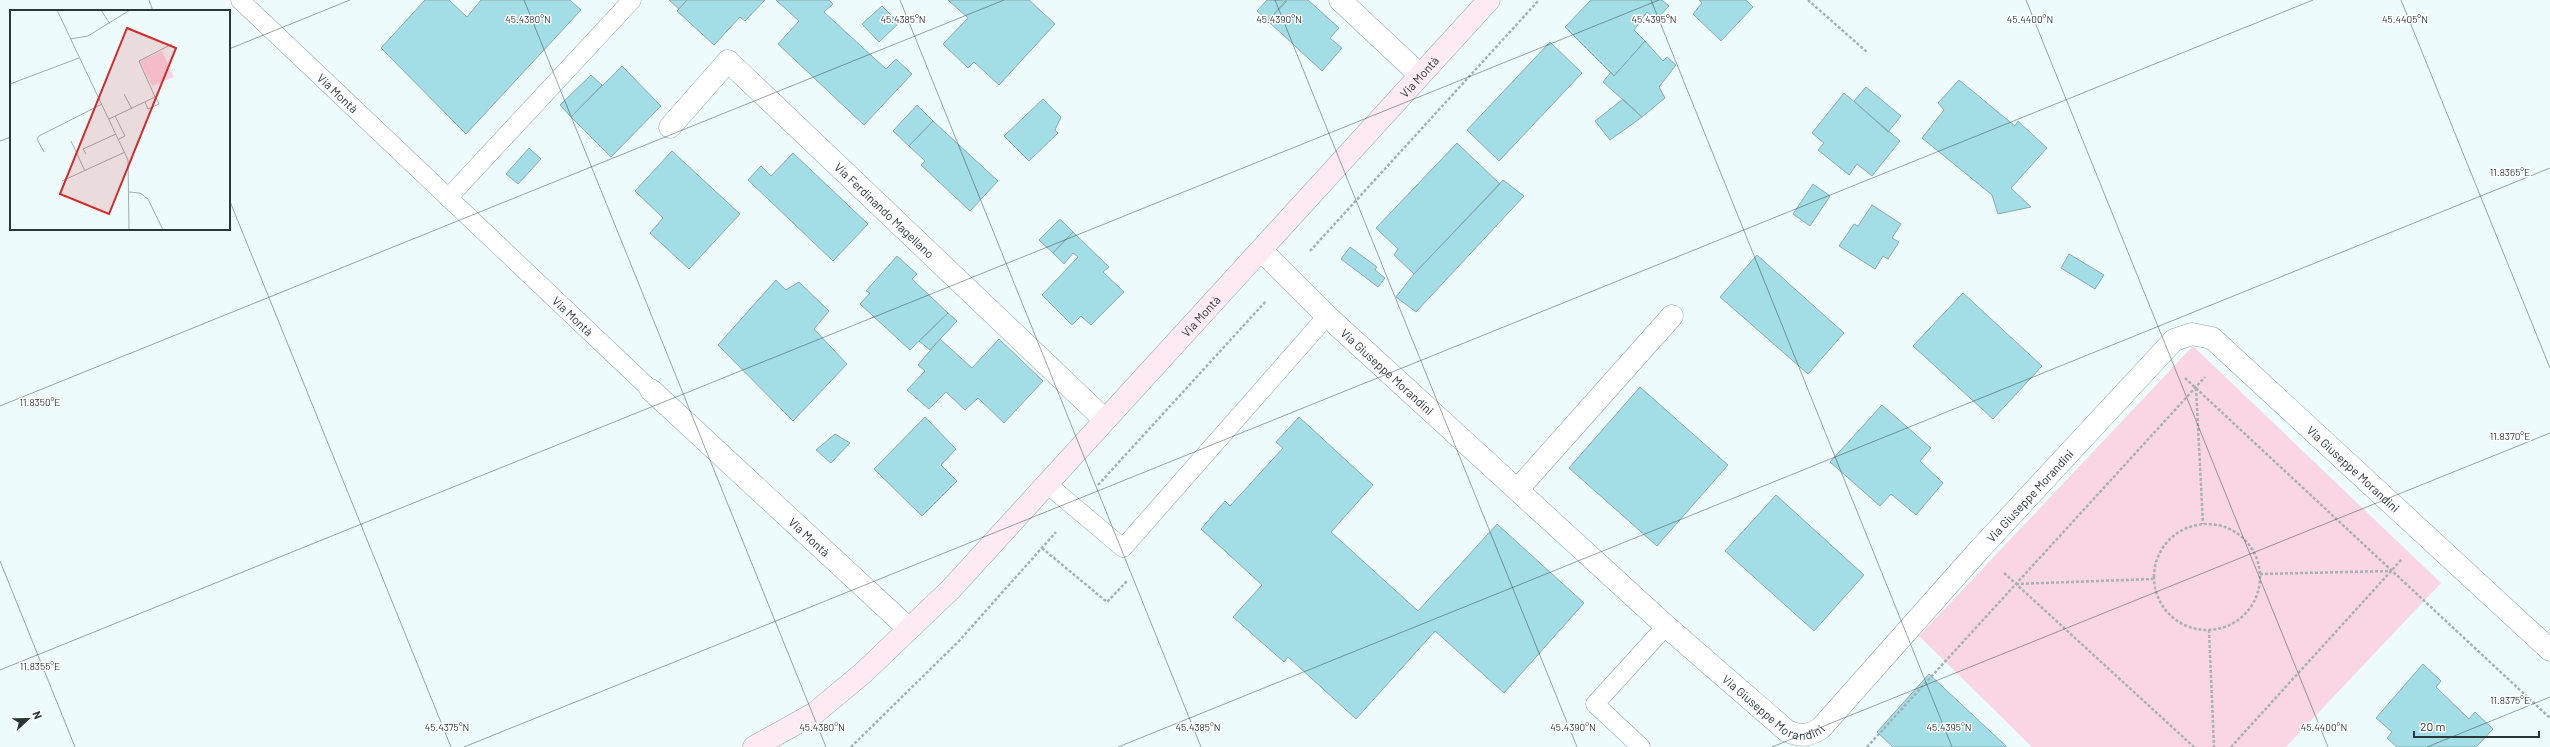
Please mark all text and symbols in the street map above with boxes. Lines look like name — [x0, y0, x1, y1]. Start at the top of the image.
inset map — [10, 10, 230, 230]
text: 45.4380°N — [505, 13, 551, 25]
text: 45.4385°N — [880, 13, 926, 25]
text: 45.4390°N — [1256, 13, 1302, 25]
text: 45.4395°N — [1631, 13, 1677, 25]
text: 45.4400°N — [2007, 13, 2053, 25]
text: 45.4405°N — [2382, 13, 2428, 25]
street label: Via Montà — [1397, 53, 1441, 100]
street label: Via Montà — [315, 70, 361, 115]
street label: Via Ferdinando Magellano — [832, 159, 937, 261]
text: 11.8365°E — [2490, 166, 2530, 178]
street label: Via Montà — [1178, 292, 1223, 339]
street label: Via Montà — [550, 293, 596, 339]
street label: Via Giuseppe Morandini — [1338, 325, 1437, 417]
text: 11.8350°E — [20, 396, 60, 408]
street label: Via Giuseppe Morandini — [2304, 422, 2403, 515]
text: 11.8370°E — [2490, 430, 2530, 442]
street label: Via Giuseppe Morandini — [1983, 446, 2076, 544]
street label: Via Montà — [786, 514, 833, 559]
text: 11.8355°E — [20, 660, 60, 672]
street label: Via Giuseppe Morandini — [1720, 671, 1828, 742]
text: 11.8375°E — [2490, 694, 2530, 706]
north arrow — [8, 699, 48, 739]
text: N — [30, 709, 45, 721]
scale bar — [2414, 713, 2539, 739]
text: 20 m — [2420, 719, 2446, 733]
text: 45.4375°N — [425, 721, 469, 733]
text: 45.4380°N — [799, 721, 845, 733]
text: 45.4385°N — [1175, 721, 1221, 733]
text: 45.4390°N — [1550, 721, 1596, 733]
text: 45.4395°N — [1926, 721, 1972, 733]
text: 45.4400°N — [2301, 721, 2347, 733]

